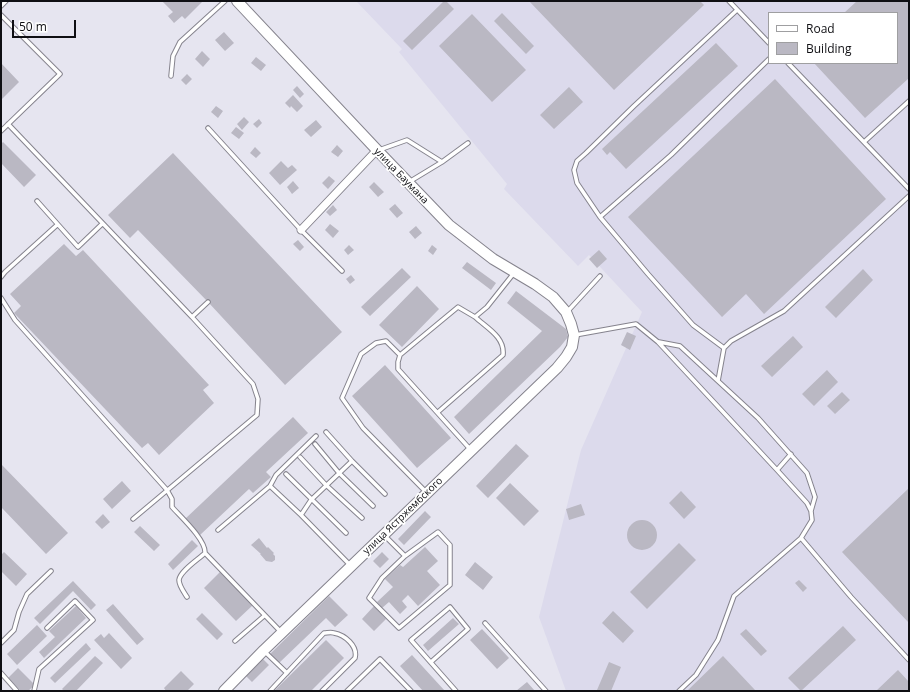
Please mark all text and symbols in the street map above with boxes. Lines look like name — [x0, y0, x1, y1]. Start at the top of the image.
scale bar — [14, 12, 78, 38]
legend — [768, 12, 898, 64]
text: 50 m — [19, 18, 47, 35]
text: Road — [806, 20, 835, 37]
text: Building — [806, 40, 851, 57]
street label: улица Баумана — [371, 146, 431, 206]
street label: улица Ястржембского — [361, 475, 445, 557]

